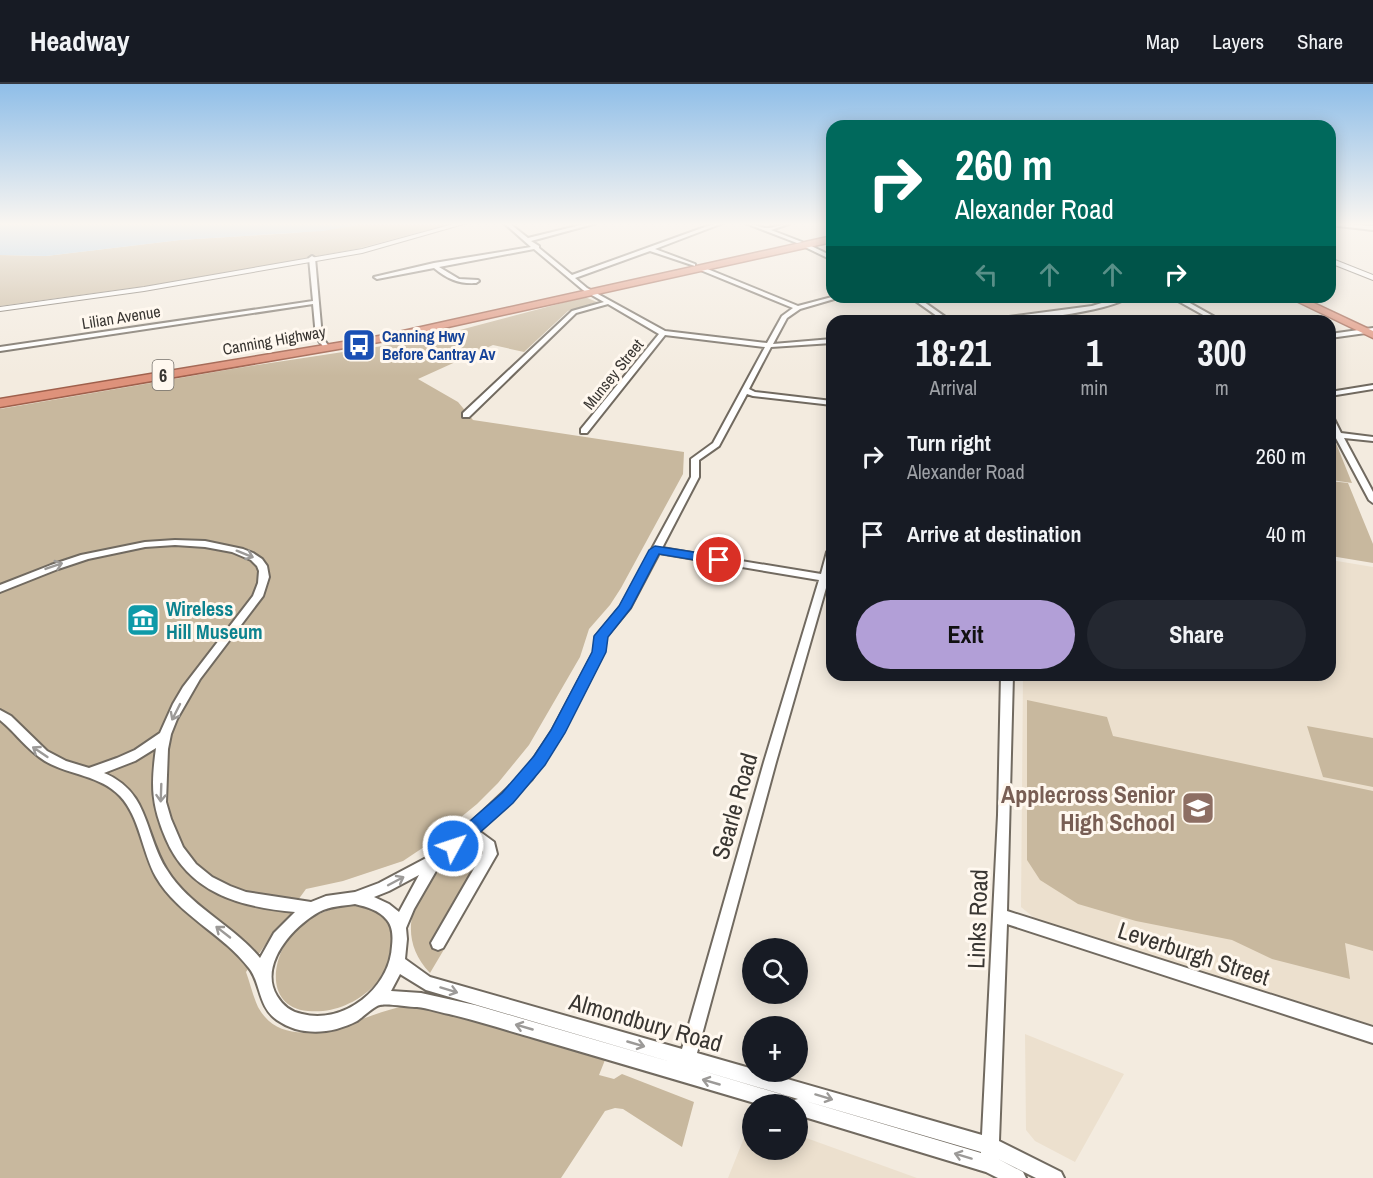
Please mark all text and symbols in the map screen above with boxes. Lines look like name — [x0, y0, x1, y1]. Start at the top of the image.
text: Headway — [30, 22, 130, 60]
text: Map — [1146, 27, 1179, 56]
text: Layers — [1212, 27, 1264, 56]
text: Share — [1297, 27, 1343, 56]
text: 260 m — [955, 137, 1053, 193]
icon: right — [856, 144, 934, 222]
text: Alexander Road — [955, 191, 1114, 227]
icon: left — [970, 258, 1003, 291]
icon: ahead — [1033, 258, 1066, 291]
icon: ahead — [1096, 258, 1129, 291]
icon: right — [1159, 258, 1192, 291]
street label: Lilian Avenue — [80, 300, 162, 334]
street label: Canning Highway — [221, 320, 328, 360]
place label: Canning Hwy Before Cantray Av — [382, 325, 496, 365]
bus stop icon: Canning Hwy Before Cantray Av — [341, 327, 377, 363]
text: 18:21 — [915, 329, 991, 377]
text: 1 — [1086, 329, 1102, 377]
text: 300 — [1197, 329, 1247, 377]
street label: Munsey Street — [578, 334, 648, 414]
road number: 6 — [152, 360, 174, 390]
text: Arrival — [930, 374, 977, 401]
text: min — [1080, 374, 1108, 401]
text: m — [1215, 374, 1229, 401]
text: Turn right — [907, 428, 991, 458]
icon: right — [856, 440, 889, 473]
text: 260 m — [1256, 441, 1306, 471]
text: Alexander Road — [907, 458, 1025, 485]
icon: arrive — [856, 518, 889, 551]
text: Arrive at destination — [907, 519, 1081, 549]
text: 40 m — [1266, 519, 1306, 549]
pin — [693, 534, 744, 585]
icon: arrive — [702, 543, 735, 576]
one-way arrow — [235, 549, 254, 560]
one-way arrow — [44, 560, 63, 571]
place label: Wireless Hill Museum — [166, 595, 263, 645]
button: Exit — [856, 600, 1075, 669]
button: Share — [1087, 600, 1306, 669]
museum icon: Wireless Hill Museum — [125, 602, 161, 638]
one-way arrow — [170, 703, 182, 721]
one-way arrow — [32, 746, 49, 759]
street label: Searle Road — [704, 749, 764, 863]
place label: Applecross Senior High School — [1001, 778, 1175, 838]
one-way arrow — [155, 782, 166, 802]
school or university icon: Applecross Senior High School — [1180, 790, 1216, 826]
position arrow — [421, 814, 485, 878]
street label: Links Road — [959, 869, 995, 969]
one-way arrow — [386, 875, 404, 886]
street label: Leverburgh Street — [1114, 913, 1274, 993]
one-way arrow — [215, 925, 231, 938]
map controls — [742, 938, 808, 1160]
button: search — [742, 938, 808, 1004]
one-way arrow — [439, 985, 458, 996]
street label: Almondbury Road — [565, 985, 726, 1059]
button: + — [742, 1016, 808, 1082]
one-way arrow — [515, 1021, 534, 1032]
one-way arrow — [626, 1039, 645, 1050]
one-way arrow — [702, 1076, 721, 1087]
one-way arrow — [814, 1092, 833, 1103]
button: − — [742, 1094, 808, 1160]
one-way arrow — [953, 1150, 972, 1161]

